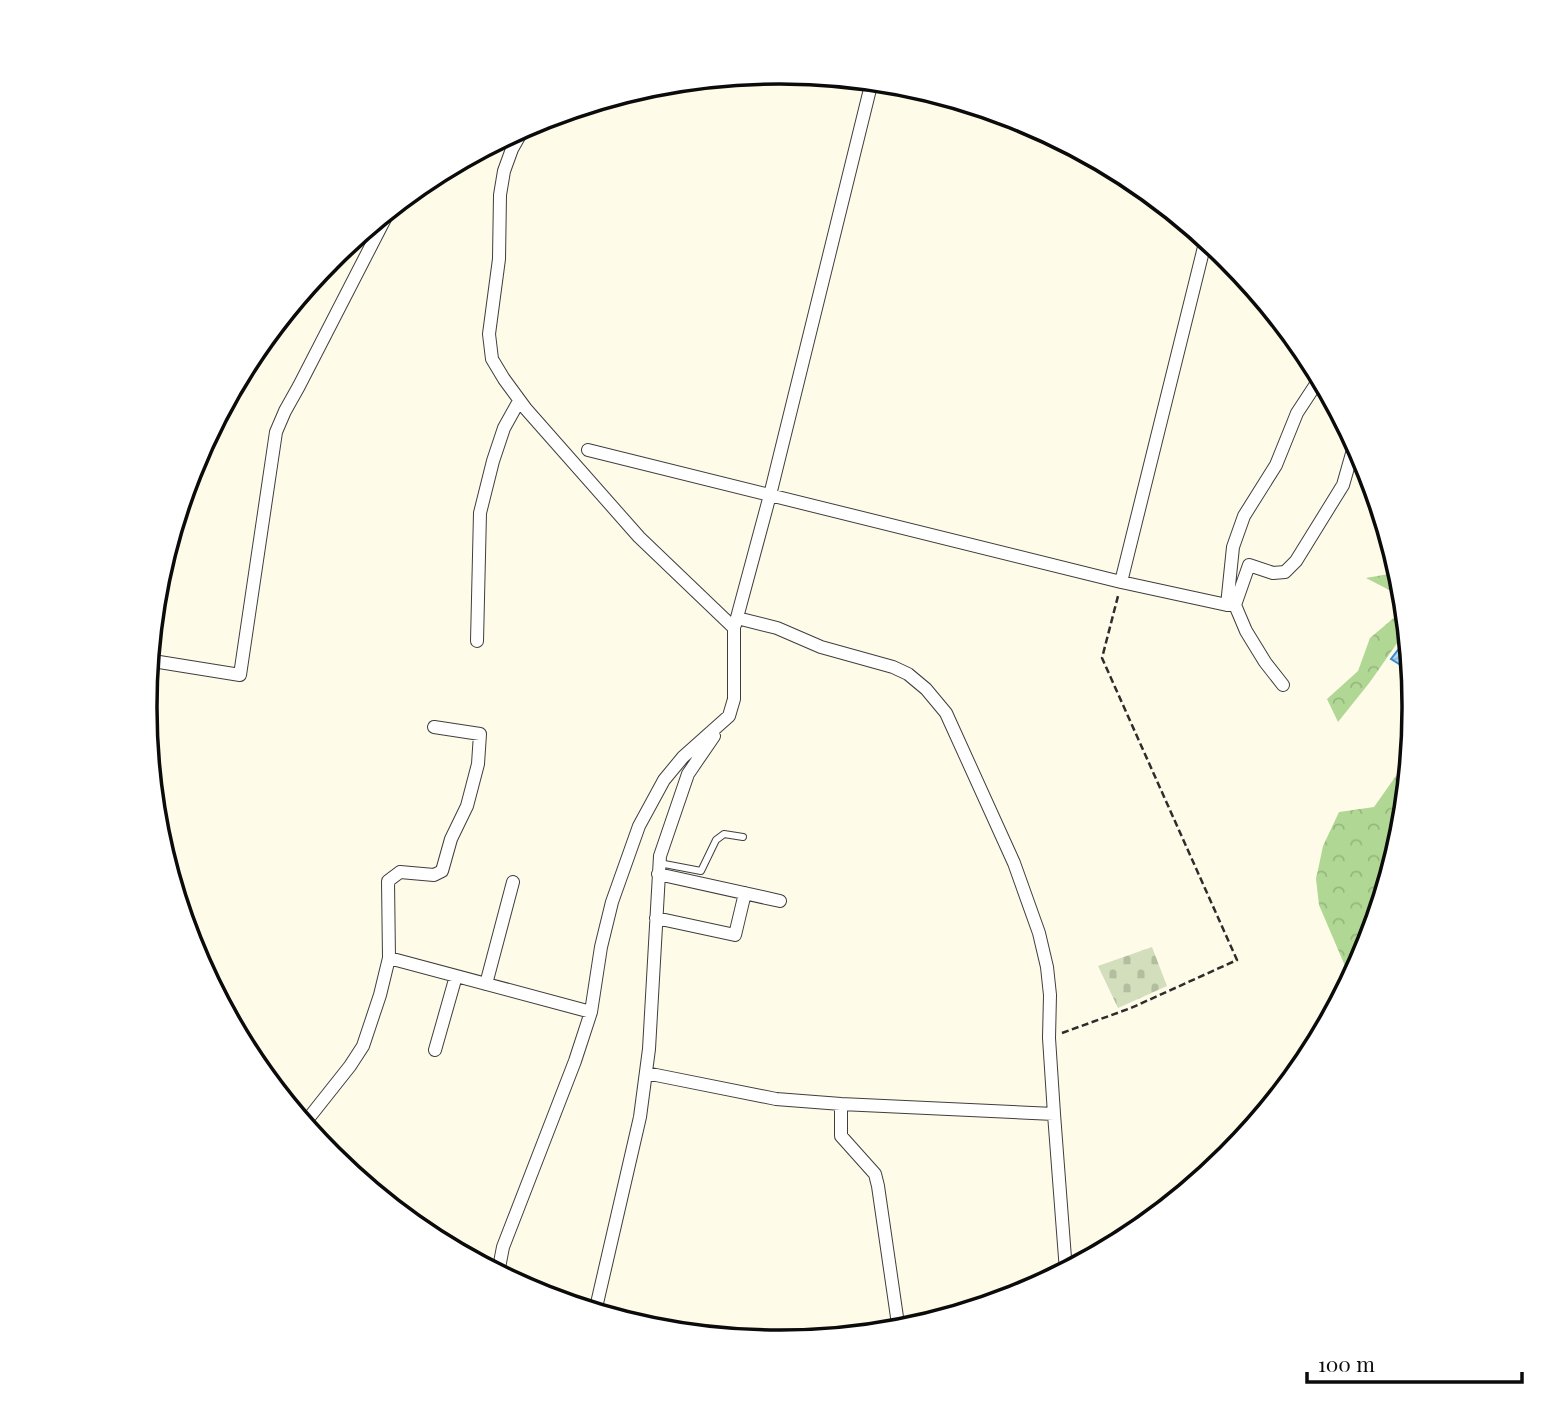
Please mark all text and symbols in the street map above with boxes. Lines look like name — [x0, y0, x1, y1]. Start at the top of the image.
scale bar — [1307, 1340, 1522, 1384]
text: 100 m — [1318, 1349, 1375, 1377]

